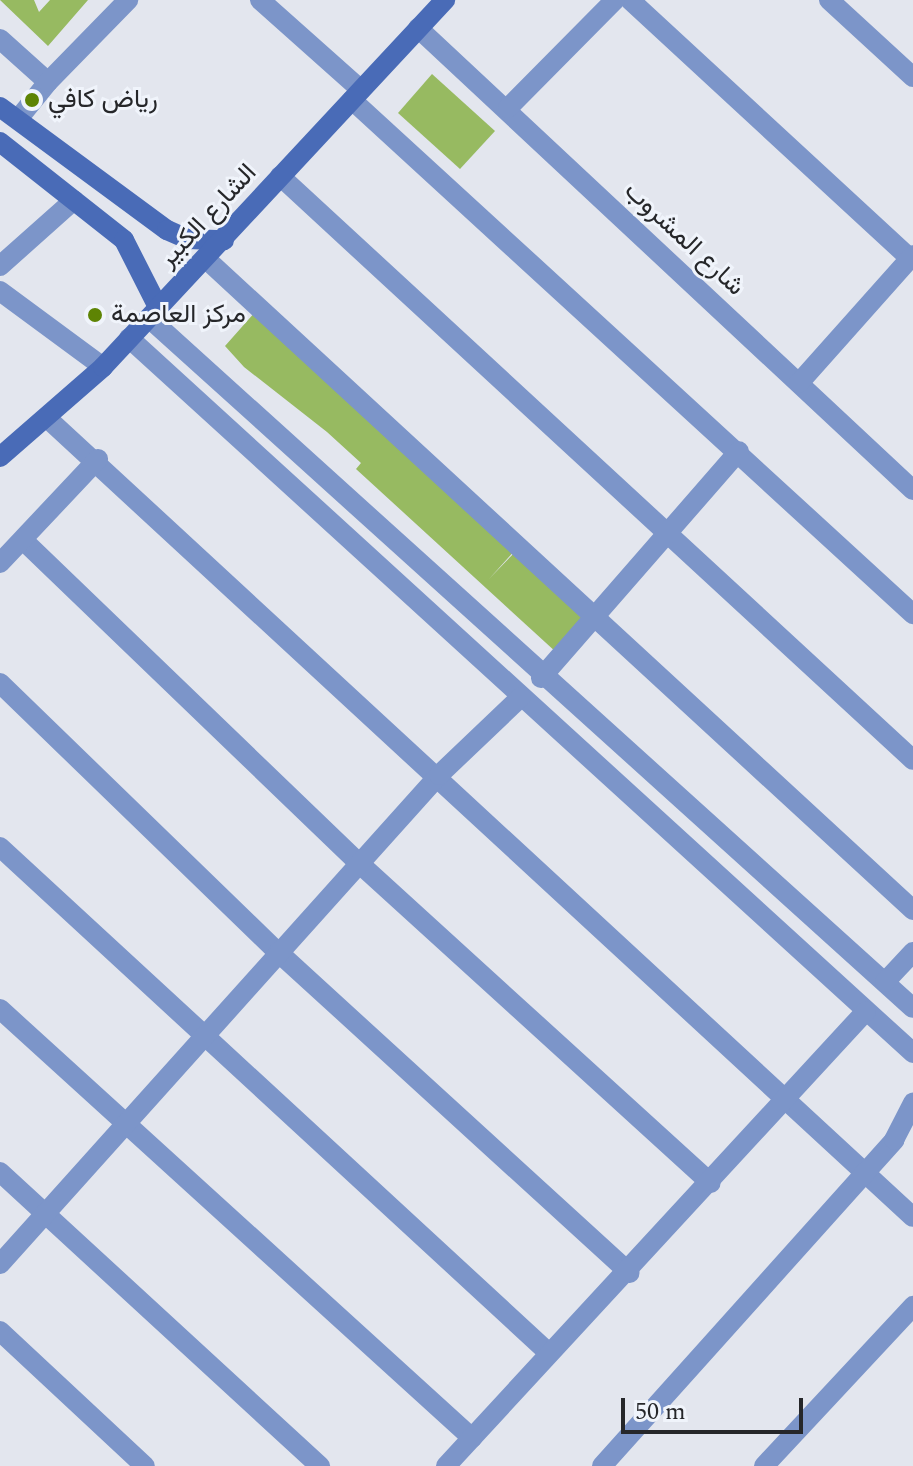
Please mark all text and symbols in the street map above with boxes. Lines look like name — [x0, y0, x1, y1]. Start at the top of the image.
place label: رياض كافي — [48, 84, 158, 116]
marker: رياض كافي — [23, 91, 41, 109]
street label: الشارع الكبير — [152, 158, 264, 274]
street label: شارع المشروب — [617, 175, 751, 303]
place label: مركز العاصمة — [111, 299, 246, 331]
marker: مركز العاصمة — [86, 306, 104, 324]
scale bar — [625, 1382, 807, 1432]
text: 50 m — [635, 1394, 686, 1430]

